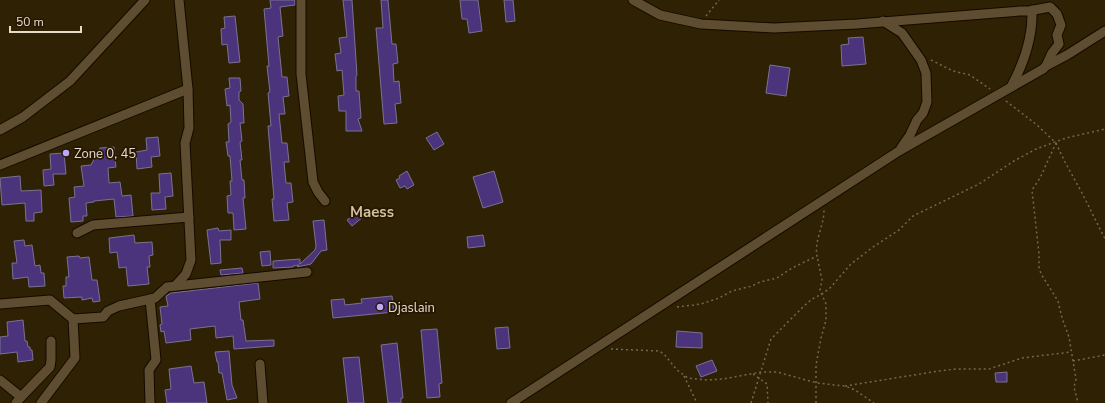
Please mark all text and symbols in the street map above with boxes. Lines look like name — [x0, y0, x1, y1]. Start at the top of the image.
scale bar — [10, 8, 81, 34]
text: 50 m — [16, 14, 44, 30]
place label: Zone 0, 45 — [74, 145, 136, 163]
marker: Zone 0, 45 — [61, 148, 71, 158]
district label: Maess — [350, 202, 394, 222]
place label: Djaslain — [388, 299, 435, 317]
marker: Djaslain — [375, 302, 385, 312]

